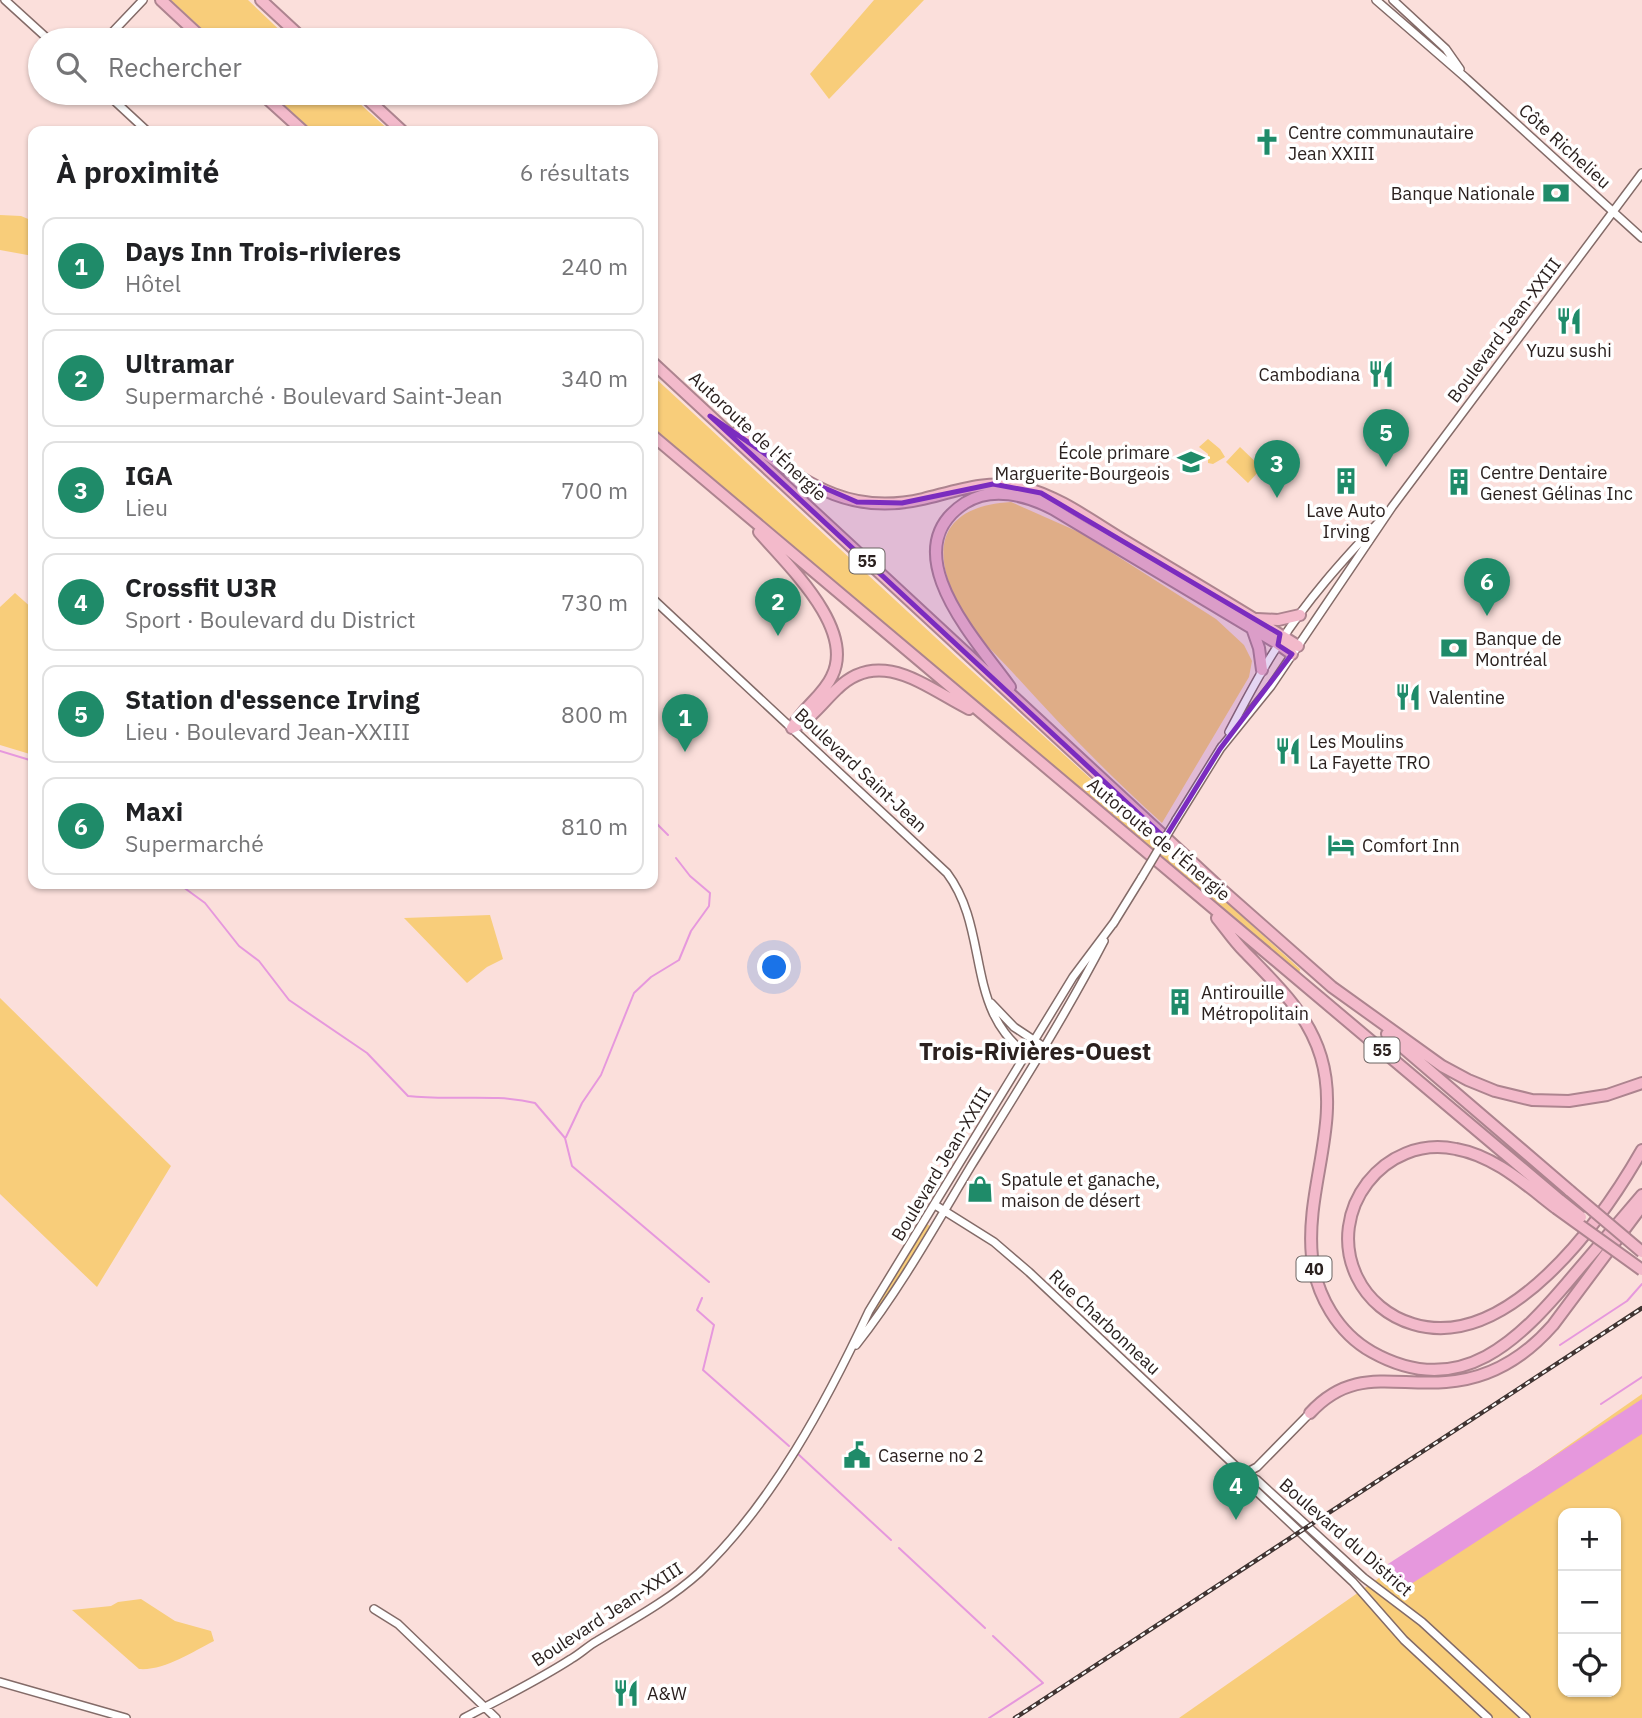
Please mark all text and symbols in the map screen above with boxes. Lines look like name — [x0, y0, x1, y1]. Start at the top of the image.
search box — [28, 28, 658, 105]
icon: search — [52, 48, 90, 86]
text: Rechercher — [108, 50, 242, 84]
street label: Côte Richelieu — [1514, 99, 1616, 193]
place label: Centre communautaire Jean XXIII — [1288, 121, 1474, 165]
church icon: Centre communautaire Jean XXIII — [1252, 127, 1282, 157]
text: À proximité — [56, 152, 219, 191]
text: 6 résultats — [520, 157, 630, 187]
bank icon: Banque Nationale — [1541, 178, 1571, 208]
place label: Banque Nationale — [1391, 182, 1535, 205]
text: Days Inn Trois-rivieres — [125, 234, 401, 268]
text: 1 — [74, 251, 88, 281]
text: 240 m — [561, 251, 628, 281]
street label: Boulevard Jean-XXIII — [1442, 253, 1566, 407]
text: Hôtel — [125, 268, 181, 298]
restaurant icon: Yuzu sushi — [1554, 306, 1584, 336]
place label: Yuzu sushi — [1526, 339, 1612, 362]
text: Ultramar — [125, 346, 234, 380]
restaurant icon: Cambodiana — [1366, 359, 1396, 389]
text: 2 — [74, 363, 88, 393]
text: 340 m — [561, 363, 628, 393]
place label: Cambodiana — [1259, 363, 1360, 386]
street label: Autoroute de l'Énergie — [684, 366, 832, 506]
text: Supermarché · Boulevard Saint-Jean — [125, 380, 503, 410]
pin: 5 — [1363, 409, 1409, 467]
pin: 3 — [1254, 440, 1300, 498]
place label: École primare Marguerite-Bourgeois — [995, 441, 1170, 485]
school or university icon: École primare Marguerite-Bourgeois — [1176, 447, 1206, 477]
text: IGA — [125, 458, 173, 492]
place label: Centre Dentaire Genest Gélinas Inc — [1480, 461, 1633, 505]
building icon: Lave Auto Irving — [1331, 466, 1361, 496]
building icon: Centre Dentaire Genest Gélinas Inc — [1444, 467, 1474, 497]
text: 3 — [74, 475, 88, 505]
text: 700 m — [561, 475, 628, 505]
text: Lieu — [125, 492, 168, 522]
place label: Lave Auto Irving — [1306, 499, 1386, 543]
road number: 55 — [850, 548, 884, 574]
pin: 6 — [1464, 558, 1510, 616]
text: Crossfit U3R — [125, 570, 277, 604]
pin: 2 — [755, 578, 801, 636]
text: 4 — [74, 587, 88, 617]
text: 730 m — [561, 587, 628, 617]
text: Sport · Boulevard du District — [125, 604, 416, 634]
place label: Banque de Montréal — [1475, 627, 1562, 671]
bank icon: Banque de Montréal — [1439, 633, 1469, 663]
text: Station d'essence Irving — [125, 682, 420, 716]
restaurant icon: Valentine — [1393, 682, 1423, 712]
place label: Valentine — [1429, 686, 1505, 709]
pin: 1 — [662, 694, 708, 752]
text: 5 — [74, 699, 88, 729]
text: 800 m — [561, 699, 628, 729]
street label: Boulevard Saint-Jean — [790, 703, 932, 837]
text: Lieu · Boulevard Jean-XXIII — [125, 716, 410, 746]
place label: Les Moulins La Fayette TRO — [1309, 730, 1430, 774]
restaurant icon: Les Moulins La Fayette TRO — [1273, 736, 1303, 766]
street label: Autoroute de l'Énergie — [1083, 772, 1235, 906]
text: Maxi — [125, 794, 183, 828]
text: 6 — [74, 811, 88, 841]
text: 810 m — [561, 811, 628, 841]
text: Supermarché — [125, 828, 264, 858]
hotel icon: Comfort Inn — [1326, 830, 1356, 860]
place label: Comfort Inn — [1362, 834, 1460, 857]
your location — [757, 950, 791, 984]
place label: Antirouille Métropolitain — [1201, 981, 1309, 1025]
building icon: Antirouille Métropolitain — [1165, 987, 1195, 1017]
district label: Trois-Rivières-Ouest — [919, 1035, 1151, 1067]
road number: 55 — [1364, 1038, 1400, 1062]
street label: Boulevard Jean-XXIII — [886, 1083, 996, 1245]
place label: Spatule et ganache, maison de désert — [1001, 1168, 1160, 1212]
shop icon: Spatule et ganache, maison de désert — [965, 1174, 995, 1204]
road number: 40 — [1296, 1256, 1332, 1282]
street label: Rue Charbonneau — [1044, 1264, 1166, 1380]
public building icon: Caserne no 2 — [842, 1440, 872, 1470]
place label: Caserne no 2 — [878, 1444, 984, 1467]
pin: 4 — [1213, 1462, 1259, 1520]
street label: Boulevard du District — [1275, 1473, 1417, 1601]
map controls — [1558, 1508, 1621, 1697]
button: + — [1558, 1508, 1621, 1571]
street label: Boulevard Jean-XXIII — [527, 1557, 687, 1671]
button: − — [1558, 1571, 1621, 1634]
button: locate — [1558, 1634, 1621, 1697]
restaurant icon: A&W — [611, 1678, 641, 1708]
place label: A&W — [647, 1682, 687, 1705]

